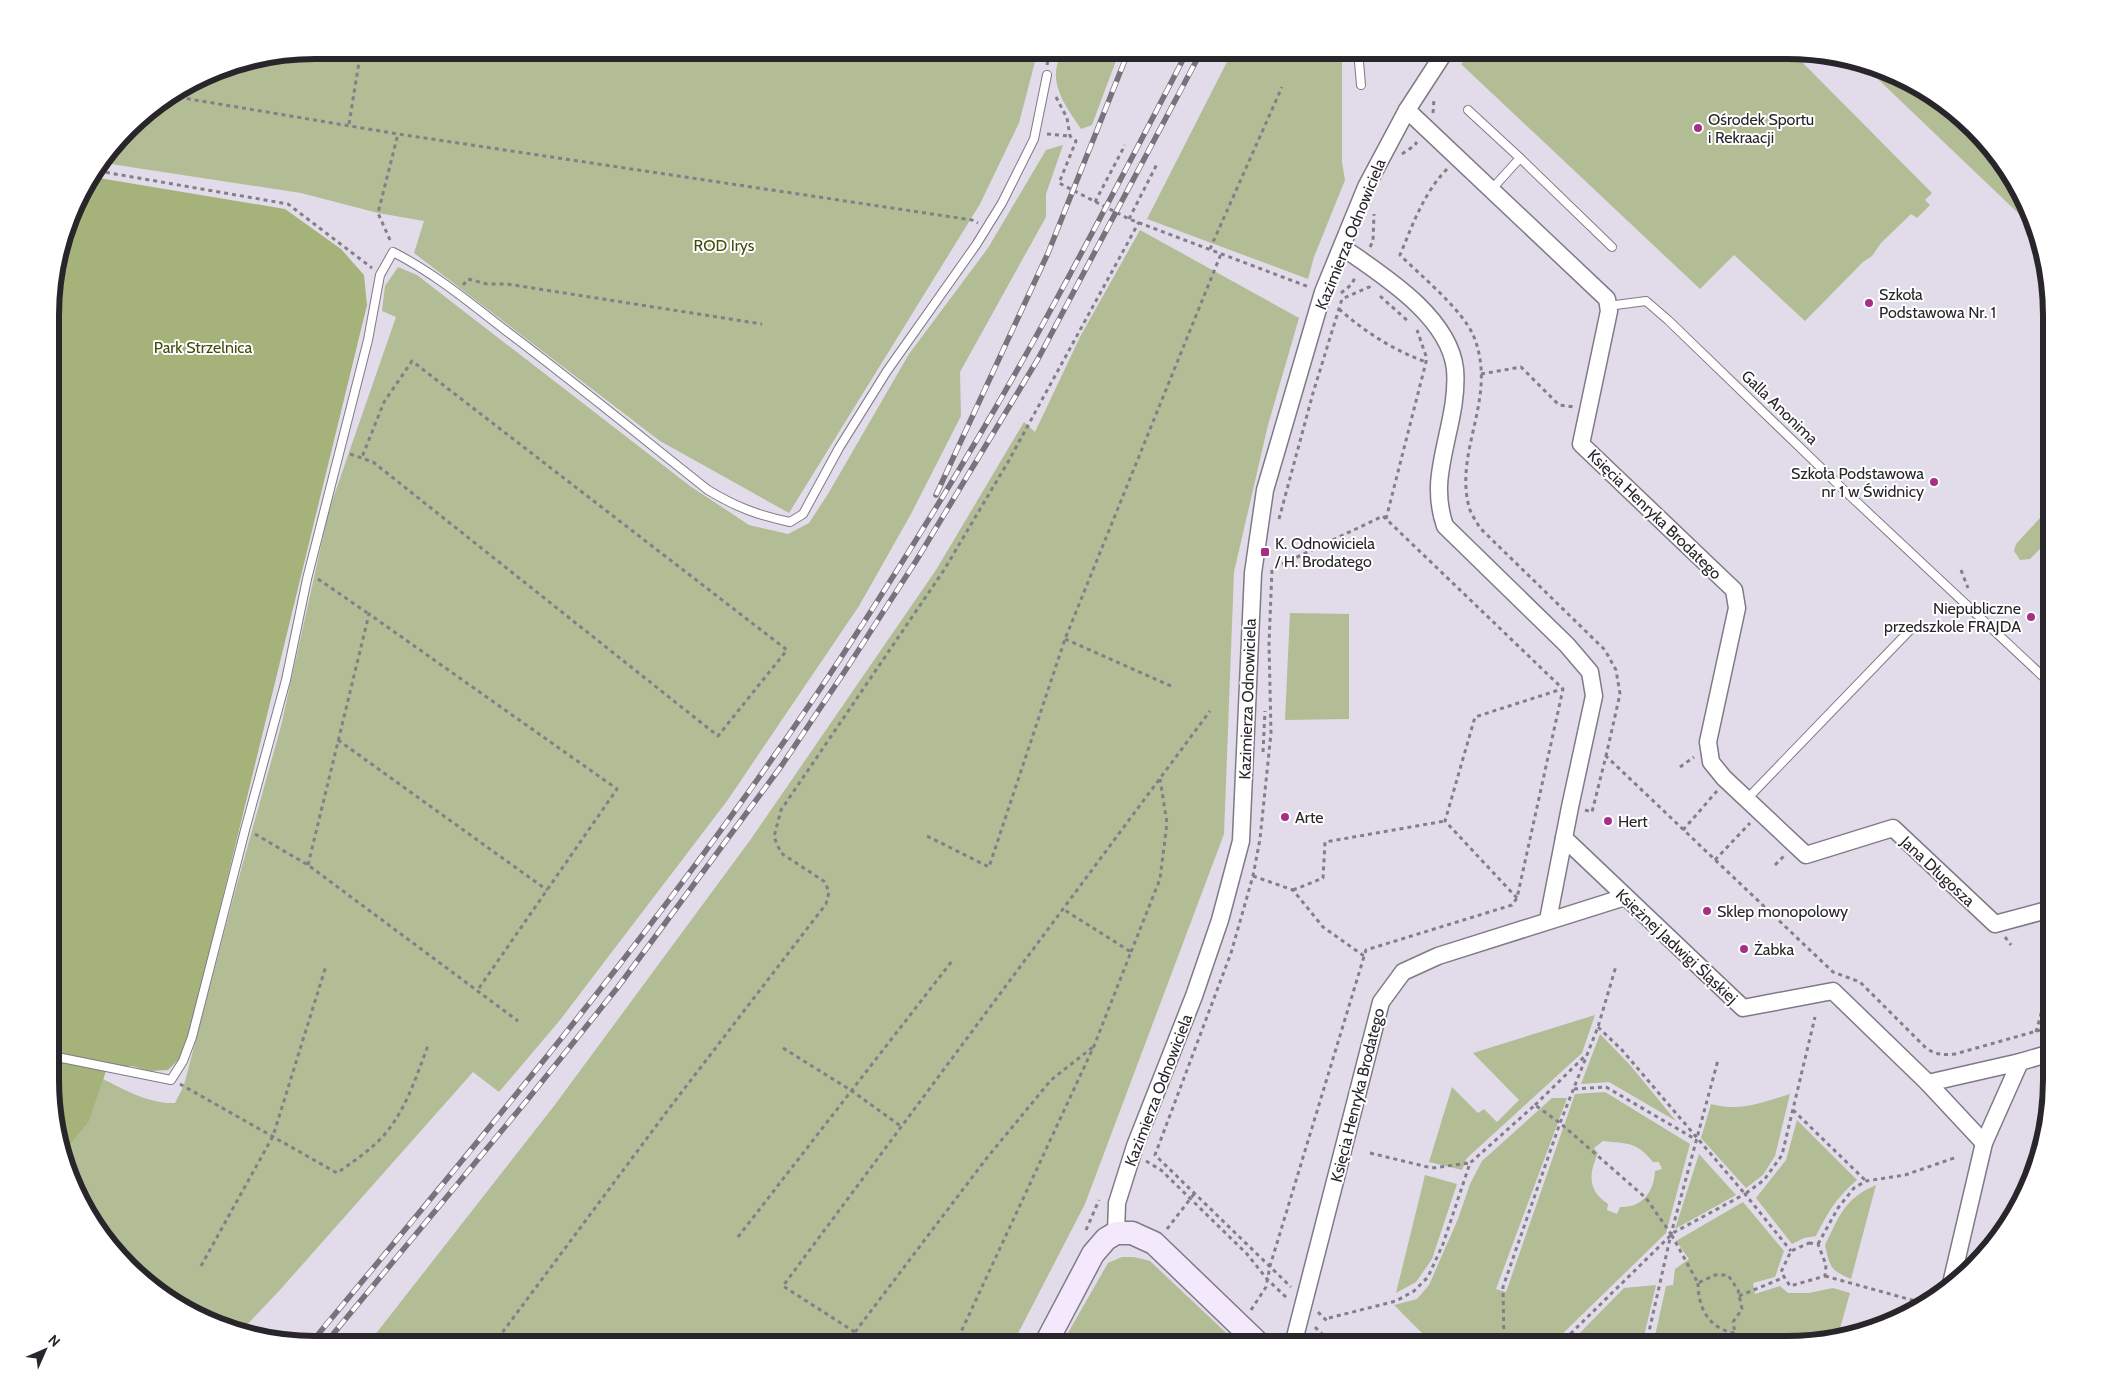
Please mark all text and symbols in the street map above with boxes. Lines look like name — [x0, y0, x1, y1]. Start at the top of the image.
place label: Ośrodek Sportu i Rekraacji — [1708, 110, 1814, 147]
marker: Ośrodek Sportu i Rekraacji — [1692, 122, 1704, 134]
street label: Kazimierza Odnowiciela — [1311, 156, 1390, 312]
park label: ROD Irys — [694, 236, 755, 255]
place label: Szkoła Podstawowa Nr. 1 — [1879, 285, 1996, 322]
marker: Szkoła Podstawowa Nr. 1 — [1863, 297, 1875, 309]
park label: Park Strzelnica — [154, 338, 253, 357]
street label: Galla Anonima — [1737, 366, 1822, 449]
street label: Księcia Henryka Brodatego — [1584, 445, 1726, 583]
place label: Szkoła Podstawowa nr 1 w Świdnicy — [1791, 464, 1924, 501]
marker: Szkoła Podstawowa nr 1 w Świdnicy — [1928, 476, 1940, 488]
place label: K. Odnowiciela / H. Brodatego — [1274, 534, 1375, 571]
marker: K. Odnowiciela / H. Brodatego — [1259, 546, 1271, 558]
place label: Niepubliczne przedszkole FRAJDA — [1884, 599, 2021, 636]
marker: Niepubliczne przedszkole FRAJDA — [2025, 611, 2037, 623]
street label: Kazimierza Odnowiciela — [1235, 618, 1260, 780]
place label: Arte — [1295, 808, 1323, 827]
marker: Arte — [1279, 811, 1291, 823]
place label: Hert — [1618, 812, 1648, 831]
marker: Hert — [1602, 815, 1614, 827]
street label: Jana Długosza — [1896, 832, 1979, 911]
street label: Księżnej Jadwigi Śląskiej — [1612, 885, 1741, 1008]
place label: Sklep monopolowy — [1717, 902, 1848, 921]
marker: Sklep monopolowy — [1701, 905, 1713, 917]
place label: Żabka — [1754, 940, 1794, 959]
marker: Żabka — [1738, 943, 1750, 955]
street label: Księcia Henryka Brodatego — [1327, 1006, 1388, 1184]
street label: Kazimierza Odnowiciela — [1121, 1011, 1196, 1169]
north arrow — [20, 1325, 70, 1375]
text: N — [44, 1331, 64, 1351]

